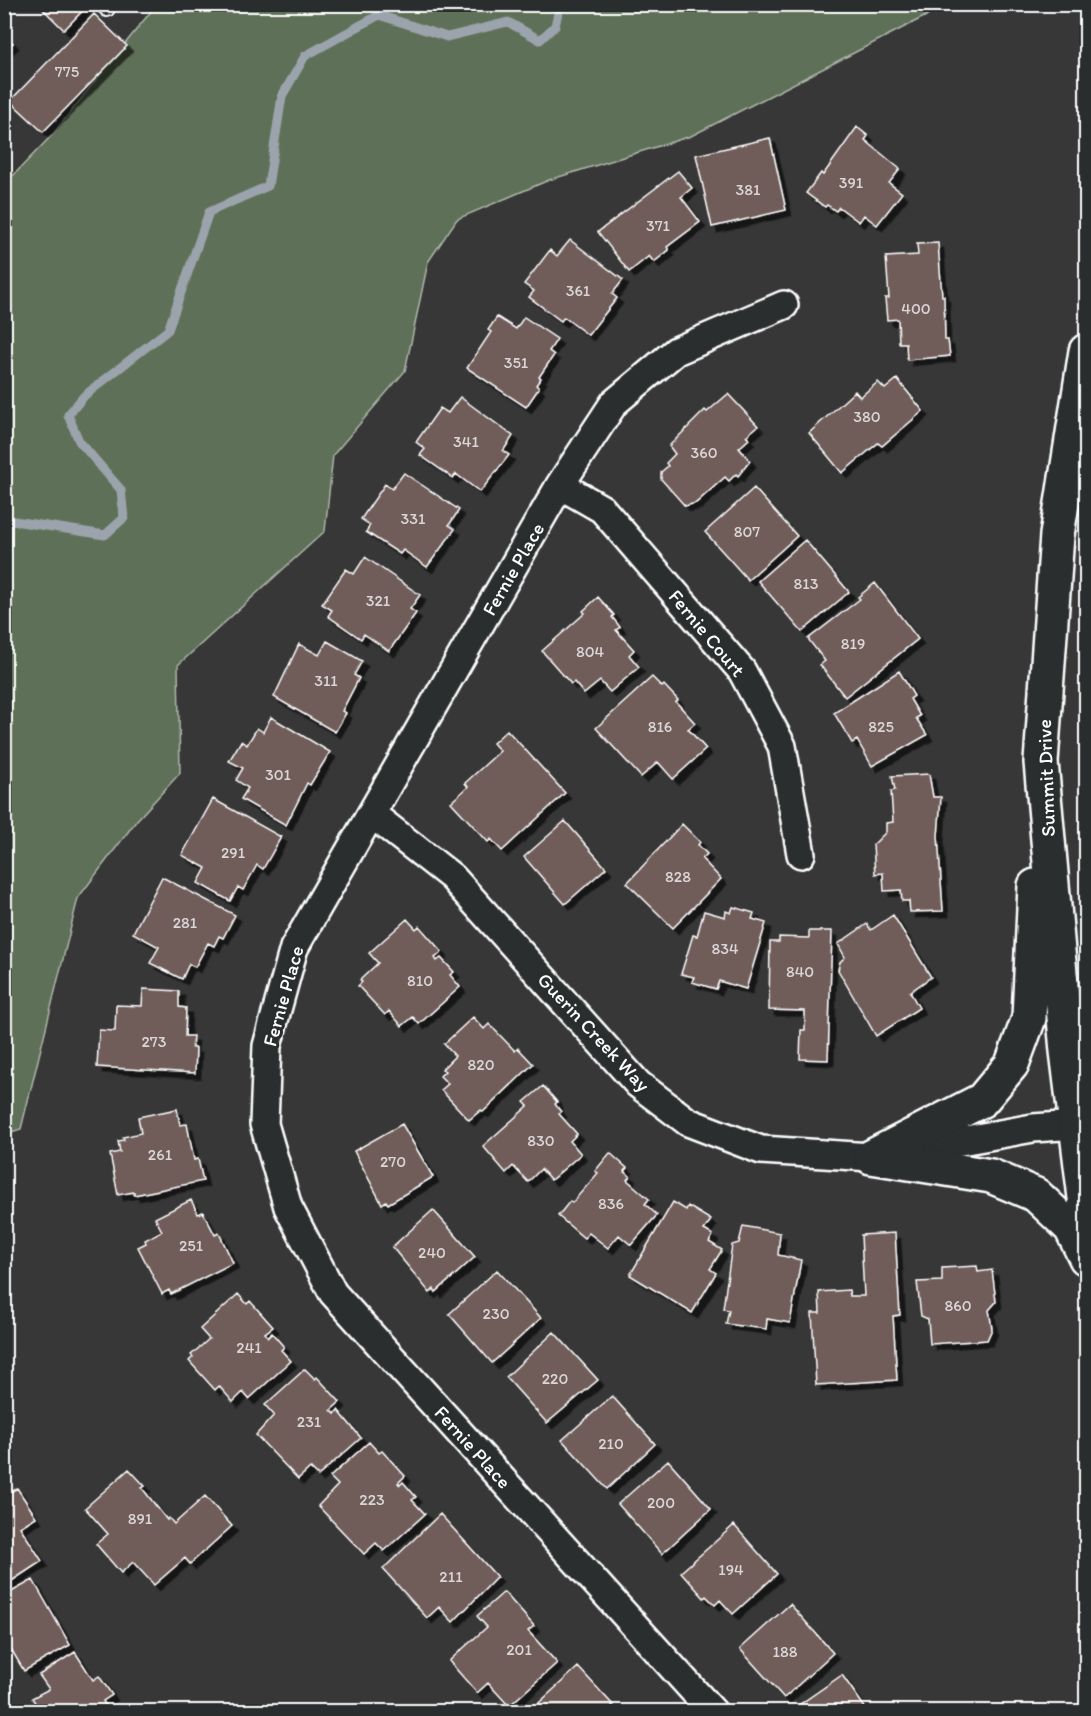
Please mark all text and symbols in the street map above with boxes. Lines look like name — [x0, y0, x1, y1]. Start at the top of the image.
house number: 775 — [55, 62, 79, 81]
house number: 391 — [839, 173, 864, 192]
house number: 381 — [736, 180, 761, 199]
house number: 371 — [646, 216, 671, 235]
house number: 361 — [566, 281, 591, 300]
house number: 400 — [901, 299, 931, 318]
house number: 351 — [504, 353, 529, 372]
house number: 380 — [853, 407, 881, 426]
house number: 341 — [453, 432, 479, 451]
house number: 360 — [690, 443, 718, 462]
house number: 331 — [401, 509, 426, 528]
street label: Fernie Place — [477, 518, 549, 620]
house number: 807 — [734, 522, 760, 541]
house number: 813 — [794, 574, 819, 593]
street label: Fernie Court — [664, 585, 751, 682]
house number: 321 — [366, 591, 391, 610]
house number: 819 — [841, 634, 865, 653]
house number: 804 — [576, 642, 604, 661]
house number: 311 — [314, 671, 338, 690]
house number: 816 — [648, 717, 672, 736]
house number: 825 — [868, 717, 894, 736]
street label: Summit Drive — [1032, 719, 1060, 837]
house number: 301 — [265, 765, 292, 784]
house number: 291 — [221, 843, 246, 862]
house number: 828 — [665, 867, 691, 886]
house number: 281 — [173, 913, 198, 932]
house number: 834 — [711, 939, 739, 958]
street label: Fernie Place — [257, 943, 309, 1049]
house number: 840 — [786, 962, 814, 981]
street label: Guerin Creek Way — [533, 967, 656, 1097]
house number: 810 — [407, 971, 433, 990]
house number: 273 — [141, 1032, 167, 1051]
house number: 820 — [467, 1055, 495, 1074]
house number: 830 — [527, 1131, 555, 1150]
house number: 261 — [148, 1145, 173, 1164]
house number: 270 — [380, 1152, 406, 1171]
house number: 836 — [598, 1194, 624, 1213]
house number: 251 — [179, 1236, 204, 1255]
house number: 240 — [418, 1243, 446, 1262]
house number: 860 — [944, 1296, 972, 1315]
house number: 230 — [483, 1304, 510, 1323]
house number: 241 — [236, 1338, 262, 1357]
house number: 220 — [542, 1369, 568, 1388]
street label: Fernie Place — [429, 1401, 517, 1493]
house number: 231 — [297, 1412, 322, 1431]
house number: 210 — [598, 1434, 624, 1453]
house number: 223 — [359, 1490, 385, 1509]
house number: 200 — [647, 1493, 675, 1512]
house number: 891 — [128, 1509, 153, 1528]
house number: 194 — [718, 1560, 744, 1579]
house number: 211 — [439, 1567, 463, 1586]
house number: 201 — [506, 1640, 532, 1659]
house number: 188 — [773, 1642, 798, 1661]

